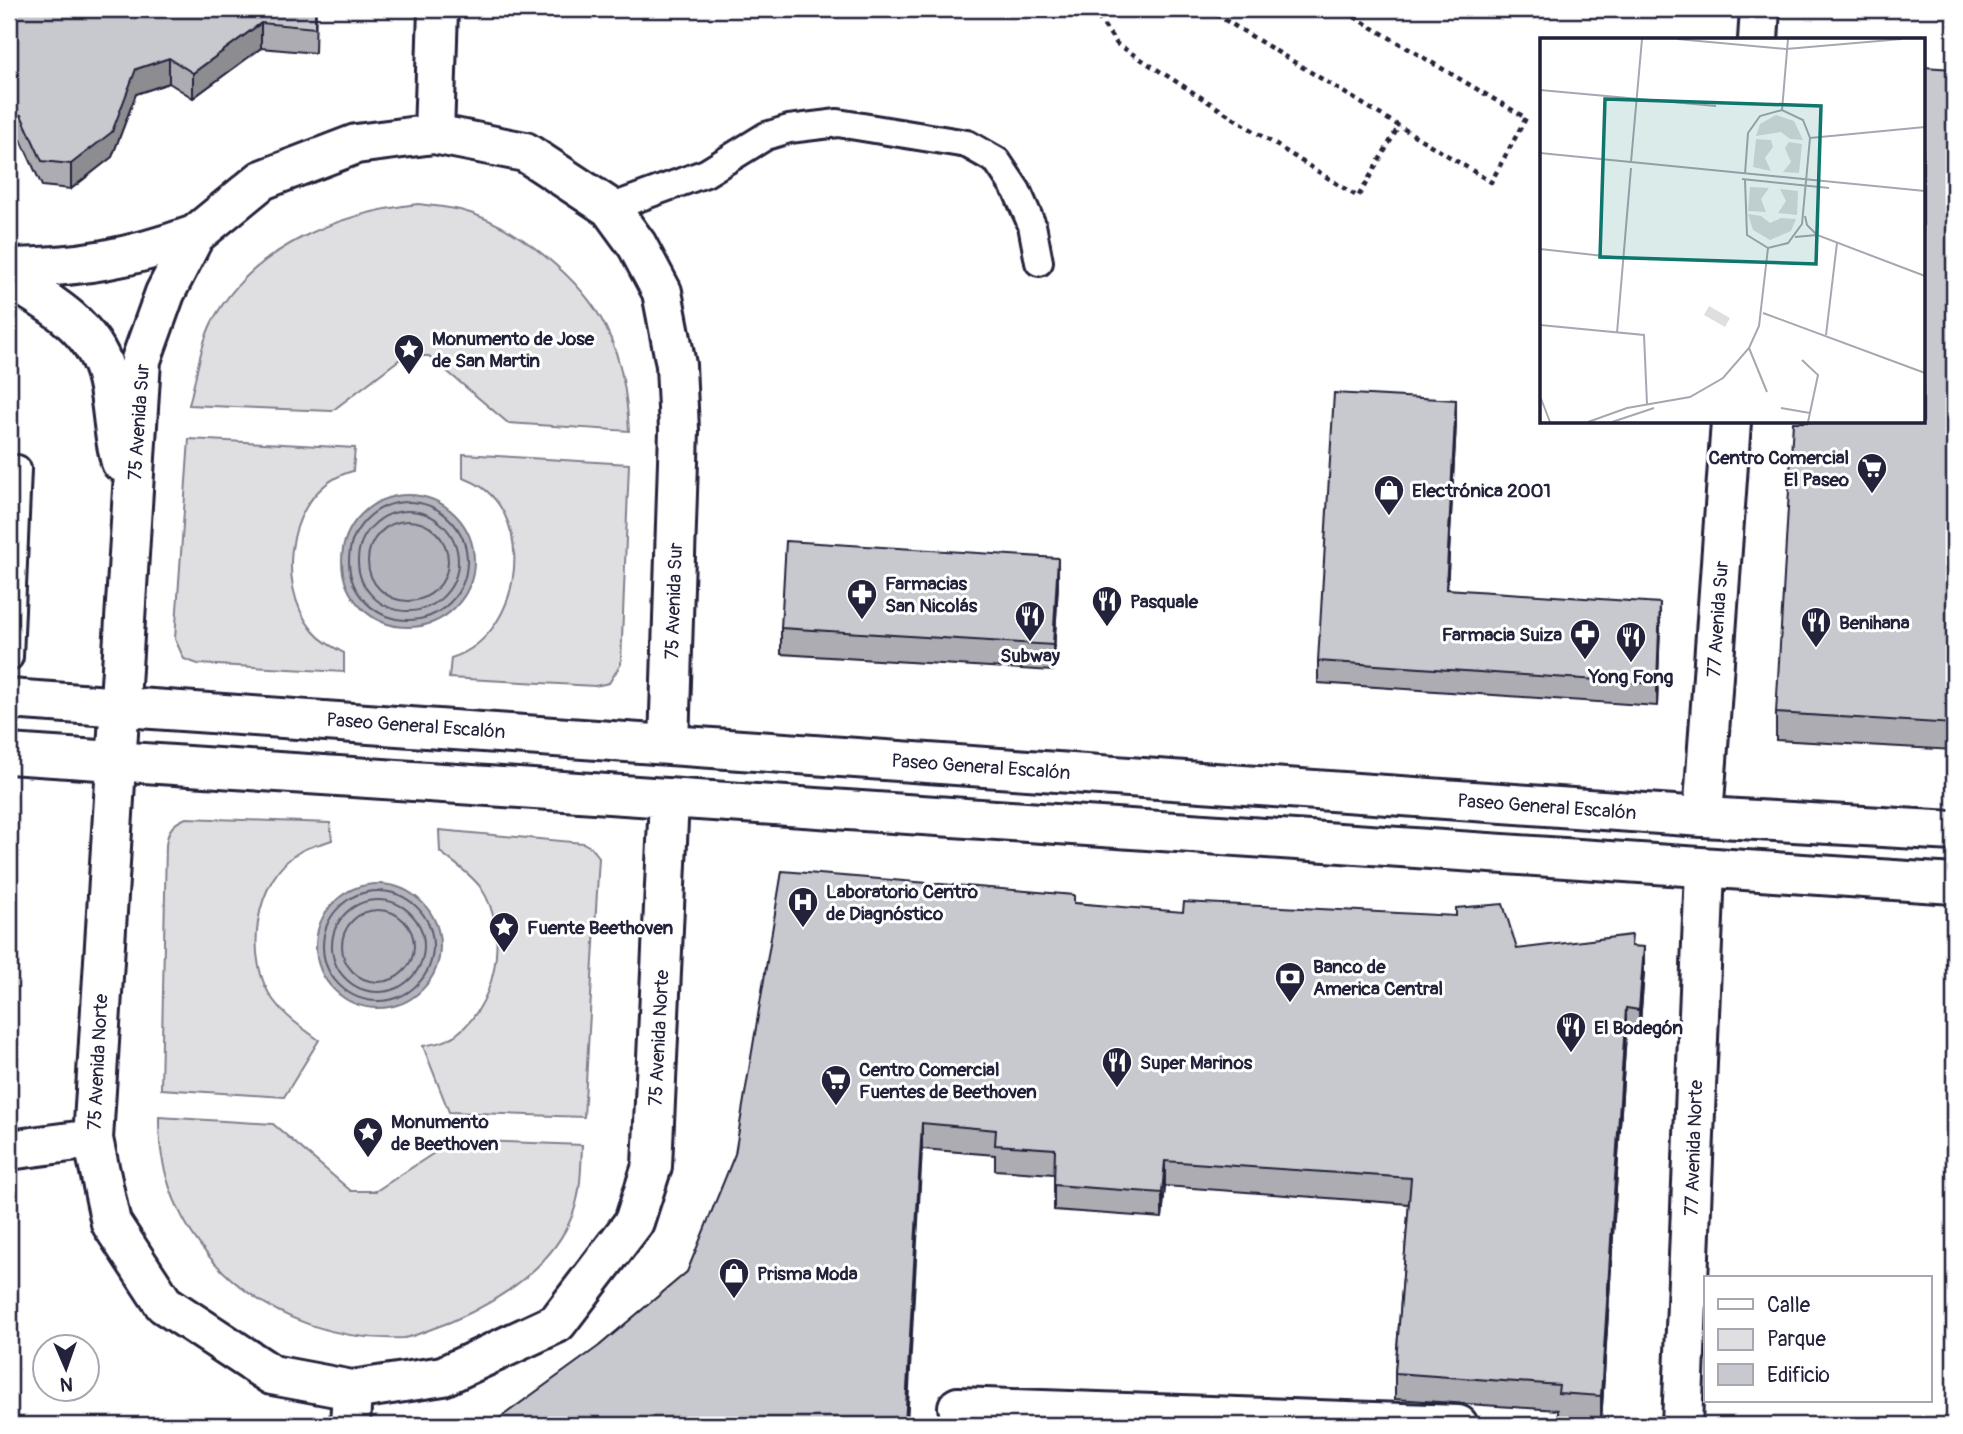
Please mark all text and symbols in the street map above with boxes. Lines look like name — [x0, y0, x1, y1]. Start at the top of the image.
inset map — [1540, 38, 1924, 424]
place label: Monumento de Jose de San Martin — [432, 327, 595, 373]
place icon: Monumento de Jose de San Martin — [392, 332, 426, 376]
street label: 75 Avenida Sur — [123, 363, 155, 481]
place label: Centro Comercial El Paseo — [1709, 446, 1850, 492]
supermarket icon: Centro Comercial El Paseo — [1855, 451, 1889, 495]
shop icon: Electrónica 2001 — [1372, 473, 1406, 517]
place label: Electrónica 2001 — [1412, 479, 1551, 503]
street label: 75 Avenida Sur — [660, 542, 688, 660]
street label: 77 Avenida Sur — [1702, 560, 1734, 678]
place label: Farmacias San Nicolás — [885, 572, 978, 618]
pharmacy icon: Farmacias San Nicolás — [845, 577, 879, 621]
restaurant icon: Pasquale — [1090, 584, 1124, 628]
place label: Pasquale — [1130, 590, 1199, 614]
restaurant icon: Subway — [1013, 599, 1047, 643]
restaurant icon: Benihana — [1799, 605, 1833, 649]
place label: Benihana — [1839, 611, 1910, 635]
pharmacy icon: Farmacia Suiza — [1568, 617, 1602, 661]
restaurant icon: Yong Fong — [1614, 620, 1648, 664]
place label: Farmacia Suiza — [1442, 623, 1562, 647]
place label: Subway — [1000, 644, 1061, 668]
place label: Yong Fong — [1588, 665, 1674, 689]
street label: Paseo General Escalón — [326, 708, 506, 744]
street label: Paseo General Escalón — [891, 749, 1071, 785]
street label: Paseo General Escalón — [1457, 789, 1637, 825]
place label: Laboratorio Centro de Diagnóstico — [826, 880, 979, 926]
hospital icon: Laboratorio Centro de Diagnóstico — [786, 885, 820, 929]
place icon: Fuente Beethoven — [487, 910, 521, 954]
place label: Fuente Beethoven — [527, 916, 673, 940]
place label: Banco de America Central — [1313, 955, 1443, 1001]
bank icon: Banco de America Central — [1273, 960, 1307, 1004]
street label: 75 Avenida Norte — [643, 969, 675, 1107]
street label: 75 Avenida Norte — [82, 993, 114, 1131]
restaurant icon: El Bodegón — [1554, 1010, 1588, 1054]
place label: El Bodegón — [1594, 1016, 1683, 1040]
restaurant icon: Super Marinos — [1100, 1045, 1134, 1089]
place label: Super Marinos — [1140, 1051, 1253, 1075]
place label: Centro Comercial Fuentes de Beethoven — [859, 1058, 1037, 1104]
supermarket icon: Centro Comercial Fuentes de Beethoven — [819, 1063, 853, 1107]
street label: 77 Avenida Norte — [1680, 1079, 1708, 1217]
place label: Monumento de Beethoven — [391, 1110, 499, 1156]
place icon: Monumento de Beethoven — [351, 1115, 385, 1159]
shop icon: Prisma Moda — [717, 1256, 751, 1300]
place label: Prisma Moda — [757, 1262, 858, 1286]
legend — [1704, 1276, 1932, 1402]
text: Calle — [1767, 1292, 1811, 1319]
text: Parque — [1767, 1326, 1826, 1353]
north arrow — [32, 1332, 102, 1402]
text: Edificio — [1767, 1362, 1830, 1389]
text: N — [60, 1372, 73, 1396]

